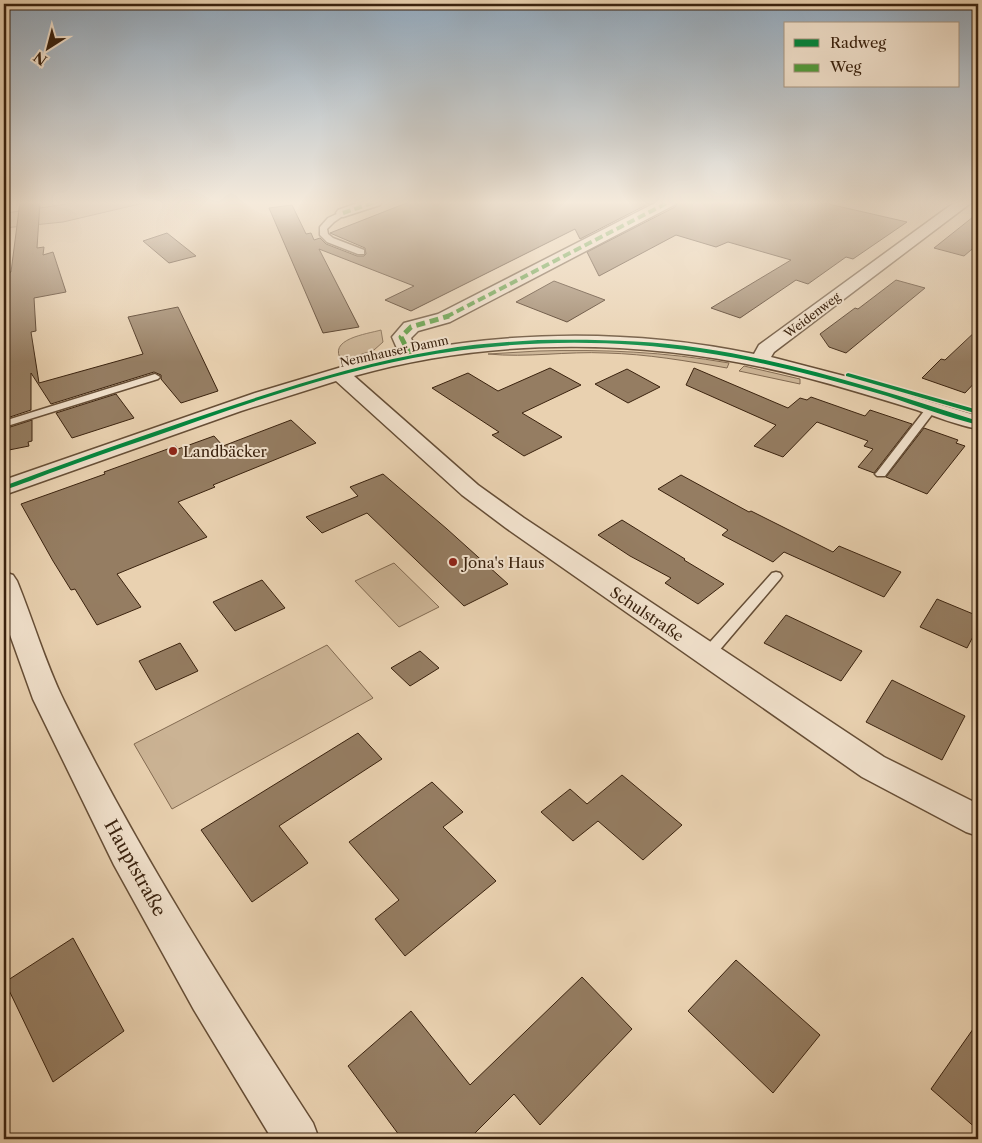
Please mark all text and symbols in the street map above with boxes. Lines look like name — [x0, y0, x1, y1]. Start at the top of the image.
north arrow — [22, 22, 72, 72]
legend — [784, 22, 960, 88]
text: Radweg — [830, 33, 886, 52]
text: N — [30, 48, 51, 69]
text: Weg — [829, 57, 862, 76]
street label: Weidenweg — [780, 289, 844, 342]
street label: Nennhauser Damm — [338, 332, 450, 370]
place label: Landbäcker — [183, 442, 268, 461]
marker: Landbäcker — [167, 445, 179, 457]
place label: Jona's Haus — [461, 553, 544, 572]
marker: Jona's Haus — [447, 556, 459, 568]
street label: Schulstraße — [607, 582, 687, 646]
street label: Hauptstraße — [99, 816, 171, 920]

